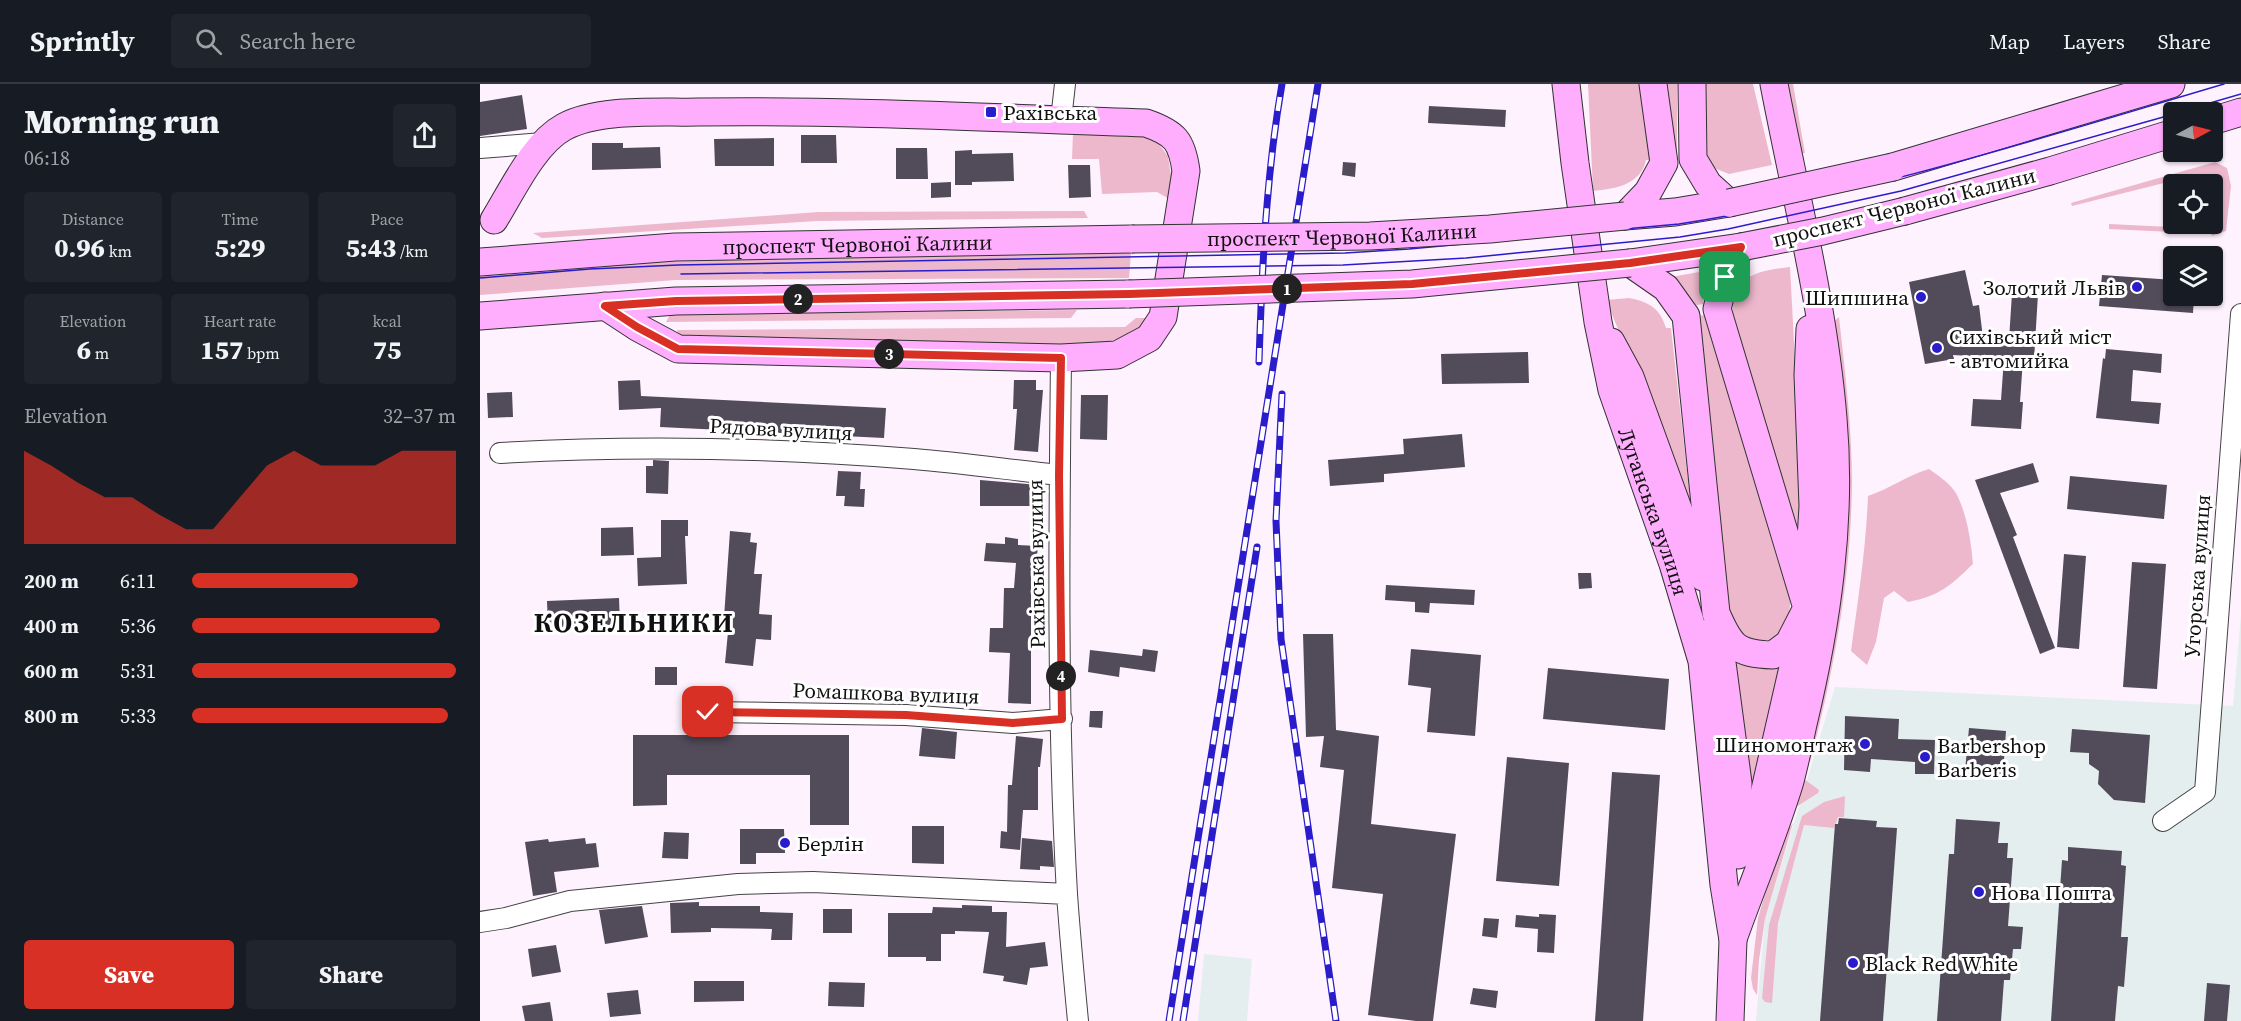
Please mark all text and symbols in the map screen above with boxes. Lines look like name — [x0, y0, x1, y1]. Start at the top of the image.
search box — [171, 14, 591, 68]
text: Sprintly — [30, 22, 135, 60]
icon: search — [192, 25, 225, 58]
text: Search here — [240, 26, 356, 56]
text: Map — [1989, 27, 2030, 56]
text: Layers — [2063, 27, 2125, 56]
text: Share — [2158, 27, 2211, 56]
place label: Рахівська — [1003, 98, 1097, 127]
text: Morning run — [24, 99, 220, 144]
north arrow — [2163, 102, 2223, 162]
map controls — [2163, 102, 2223, 306]
button: share — [393, 104, 456, 167]
marker: Рахівська — [984, 105, 998, 119]
text: 06:18 — [24, 144, 70, 172]
street label: проспект Червоної Калини — [1769, 160, 2039, 254]
button: locate — [2163, 174, 2223, 234]
text: Distance — [62, 208, 124, 230]
text: Time — [221, 208, 259, 230]
text: Pace — [370, 208, 404, 230]
street label: проспект Червоної Калини — [1207, 215, 1478, 253]
street label: проспект Червоної Калини — [722, 227, 993, 261]
text: 0.96 — [54, 230, 105, 266]
text: 5:29 — [215, 230, 265, 266]
text: 5:43 — [346, 230, 396, 266]
text: km — [105, 240, 132, 262]
text: /km — [396, 240, 428, 262]
button: layers — [2163, 246, 2223, 306]
pin — [1699, 251, 1750, 302]
icon: arrive — [1708, 260, 1741, 293]
place label: Золотий Львів — [1983, 273, 2125, 302]
pin: 1 — [1272, 274, 1302, 304]
text: 1 — [1283, 278, 1291, 300]
marker: Золотий Львів — [2130, 280, 2144, 294]
place label: Шипшина — [1805, 283, 1909, 312]
pin: 2 — [783, 284, 813, 314]
text: 2 — [794, 288, 802, 310]
marker: Шипшина — [1914, 290, 1928, 304]
text: Elevation — [60, 310, 126, 332]
text: Heart rate — [204, 310, 276, 332]
text: kcal — [372, 310, 402, 332]
place label: Сихівський міст - автомийка — [1949, 322, 2112, 375]
text: 6 — [77, 332, 91, 368]
text: 157 — [200, 332, 243, 368]
text: 75 — [373, 332, 401, 368]
pin: 3 — [874, 339, 904, 369]
marker: Сихівський міст - автомийка — [1930, 341, 1944, 355]
text: m — [91, 342, 109, 364]
text: bpm — [243, 342, 280, 364]
text: 3 — [885, 343, 893, 365]
text: Elevation — [24, 402, 108, 430]
text: 32–37 m — [383, 402, 456, 430]
street label: Рядова вулиця — [709, 411, 853, 447]
street label: Луганська вулиця — [1612, 423, 1696, 599]
street label: Рахівська вулиця — [1020, 479, 1052, 649]
street label: Угорська вулиця — [2177, 493, 2217, 659]
text: 200 m — [24, 567, 79, 595]
text: 6:11 — [120, 567, 156, 595]
district label: КОЗЕЛЬНИКИ — [534, 604, 734, 641]
text: 400 m — [24, 612, 79, 640]
text: 5:36 — [120, 612, 156, 640]
text: 600 m — [24, 657, 79, 685]
text: 5:31 — [120, 657, 156, 685]
pin: 4 — [1046, 661, 1076, 691]
text: 4 — [1057, 665, 1065, 687]
street label: Ромашкова вулиця — [792, 675, 980, 711]
pin — [682, 686, 733, 737]
icon: check — [691, 695, 724, 728]
text: 800 m — [24, 702, 79, 730]
text: 5:33 — [120, 702, 156, 730]
place label: Шиномонтаж — [1715, 730, 1853, 759]
place label: Barbershop Barberis — [1937, 731, 2046, 784]
marker: Шиномонтаж — [1858, 737, 1872, 751]
marker: Barbershop Barberis — [1918, 750, 1932, 764]
place label: Берлін — [797, 829, 864, 858]
marker: Берлін — [778, 836, 792, 850]
place label: Нова Пошта — [1991, 878, 2112, 907]
marker: Нова Пошта — [1972, 885, 1986, 899]
button: Save — [24, 940, 234, 1009]
button: Share — [246, 940, 456, 1009]
place label: Black Red White — [1865, 949, 2018, 978]
marker: Black Red White — [1846, 956, 1860, 970]

